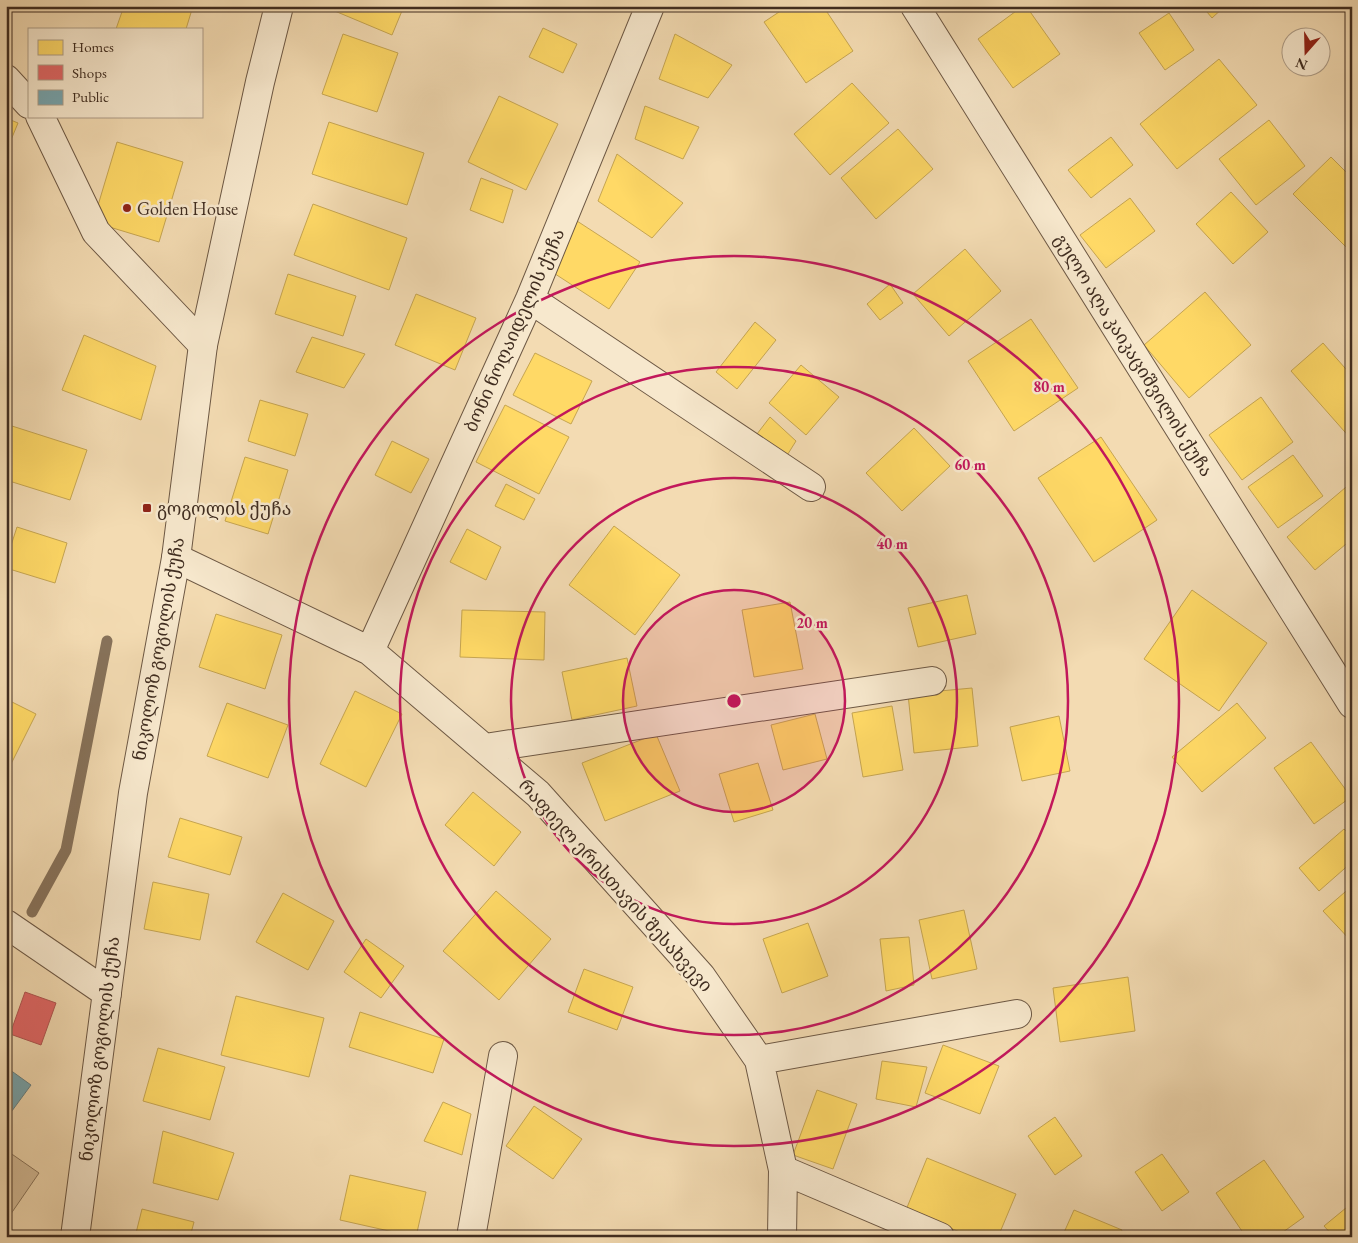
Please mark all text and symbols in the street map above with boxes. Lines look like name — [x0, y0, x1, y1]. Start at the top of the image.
legend — [28, 28, 202, 118]
north arrow — [1280, 28, 1330, 78]
text: Homes — [72, 37, 114, 56]
text: N — [1293, 54, 1310, 75]
text: Shops — [72, 63, 107, 82]
text: Public — [72, 87, 109, 106]
place label: Golden House — [137, 197, 238, 220]
marker: Golden House — [121, 202, 133, 214]
street label: ბონი ნოღაიდელის ქუჩა — [459, 225, 569, 435]
street label: გულო აღა კაიკაციშვილის ქუჩა — [1049, 229, 1219, 481]
text: 80 m — [1033, 377, 1065, 396]
text: 60 m — [954, 455, 986, 474]
place label: გოგოლის ქუჩა — [157, 497, 291, 520]
marker: გოგოლის ქუჩა — [141, 502, 153, 514]
text: 40 m — [876, 534, 908, 553]
street label: ნიკოლოზ გოგოლის ქუჩა — [127, 535, 189, 763]
text: 20 m — [796, 613, 828, 632]
centre of rings — [725, 692, 743, 710]
street label: რაფიელ ერისთავის შესახვევი — [514, 774, 718, 996]
street label: ნიკოლოზ გოგოლის ქუჩა — [74, 935, 124, 1163]

